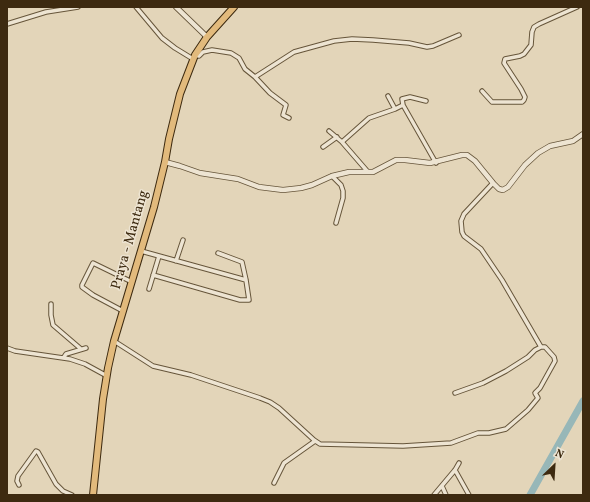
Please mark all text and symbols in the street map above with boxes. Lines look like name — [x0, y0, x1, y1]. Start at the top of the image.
street label: Praya - Mantang — [109, 189, 153, 291]
north arrow — [534, 446, 574, 486]
text: N — [552, 446, 566, 463]

